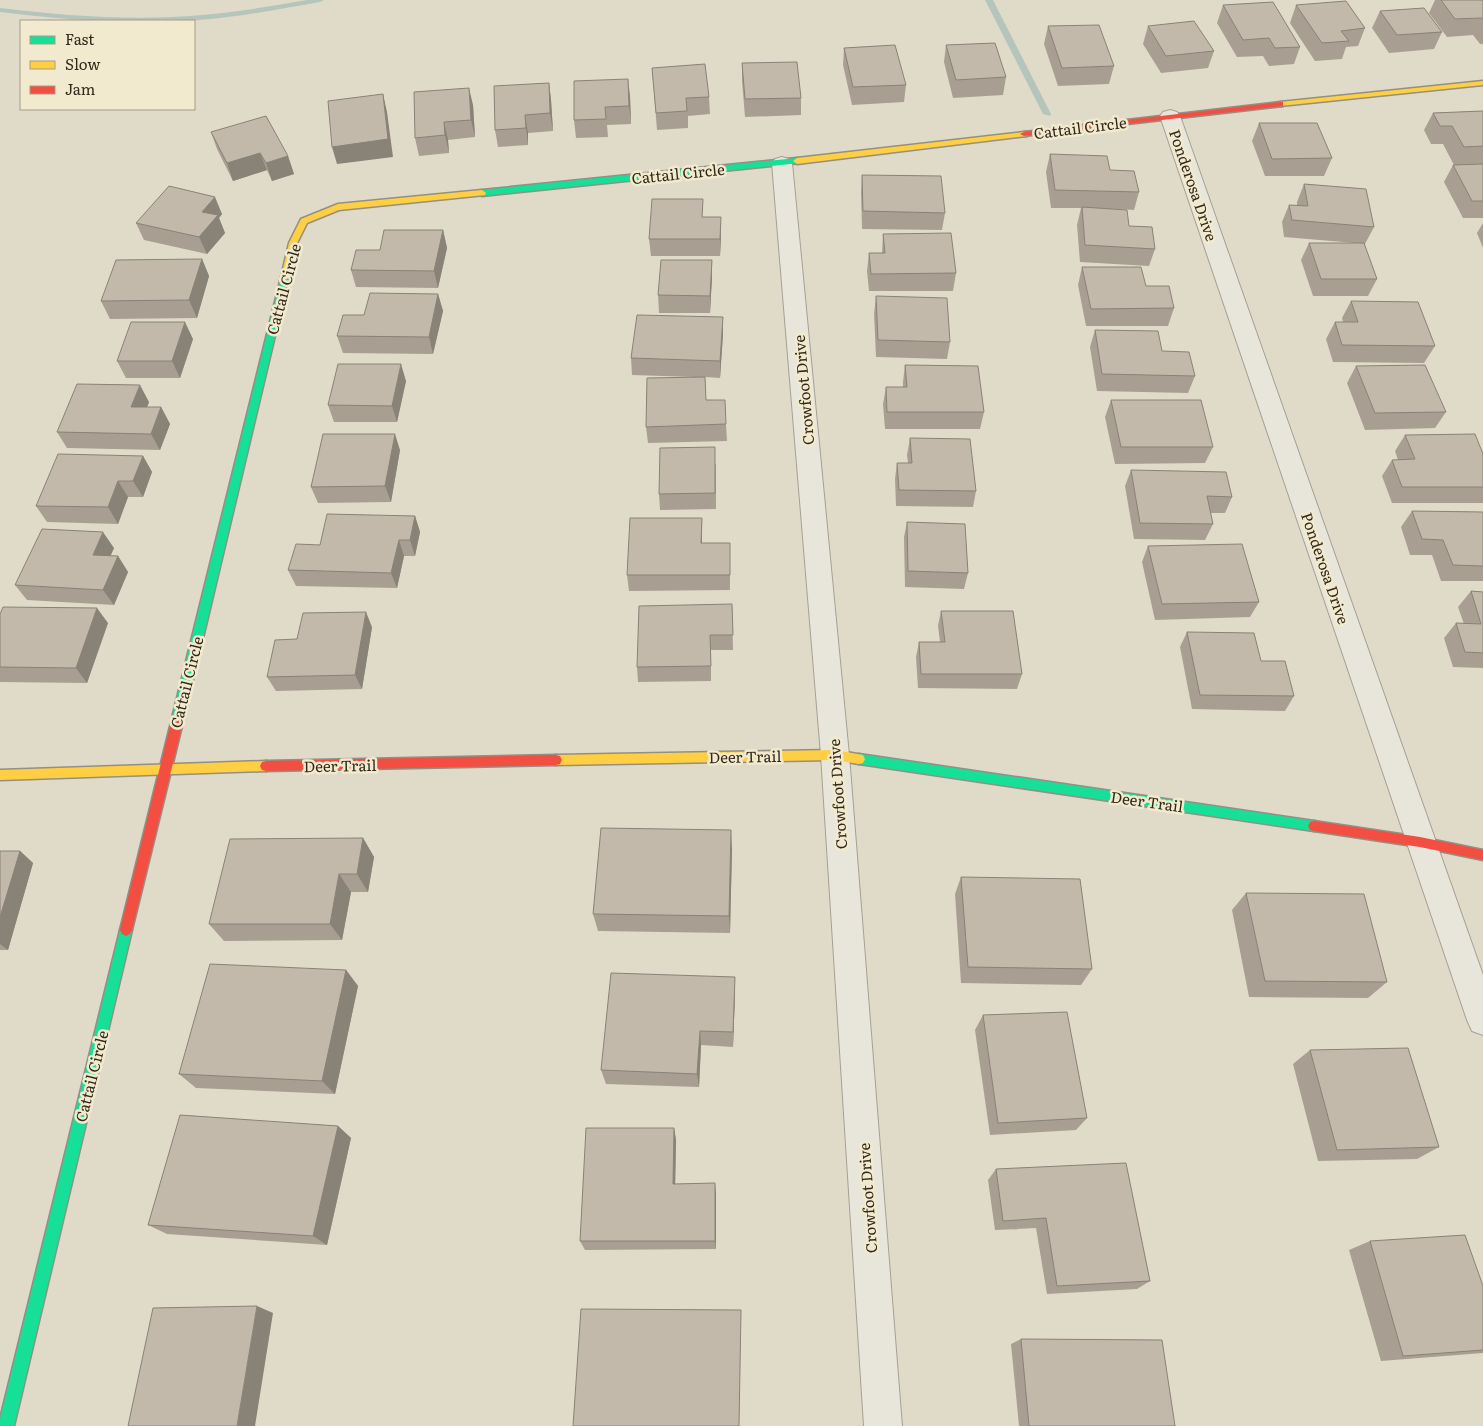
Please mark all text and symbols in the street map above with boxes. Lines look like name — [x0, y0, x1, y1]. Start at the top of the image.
legend — [20, 20, 195, 110]
text: Fast — [65, 27, 94, 50]
text: Slow — [65, 52, 100, 75]
text: Jam — [65, 77, 96, 100]
street label: Cattail Circle — [1032, 110, 1128, 144]
street label: Ponderosa Drive — [1164, 126, 1224, 244]
street label: Cattail Circle — [630, 157, 726, 189]
street label: Cattail Circle — [260, 241, 306, 337]
street label: Crowfoot Drive — [787, 334, 819, 446]
street label: Ponderosa Drive — [1296, 509, 1356, 627]
street label: Cattail Circle — [164, 634, 209, 730]
street label: Crowfoot Drive — [822, 738, 852, 850]
street label: Deer Trail — [708, 744, 782, 768]
street label: Deer Trail — [303, 753, 377, 777]
street label: Deer Trail — [1109, 785, 1185, 817]
street label: Cattail Circle — [69, 1028, 114, 1124]
street label: Crowfoot Drive — [852, 1142, 882, 1254]

